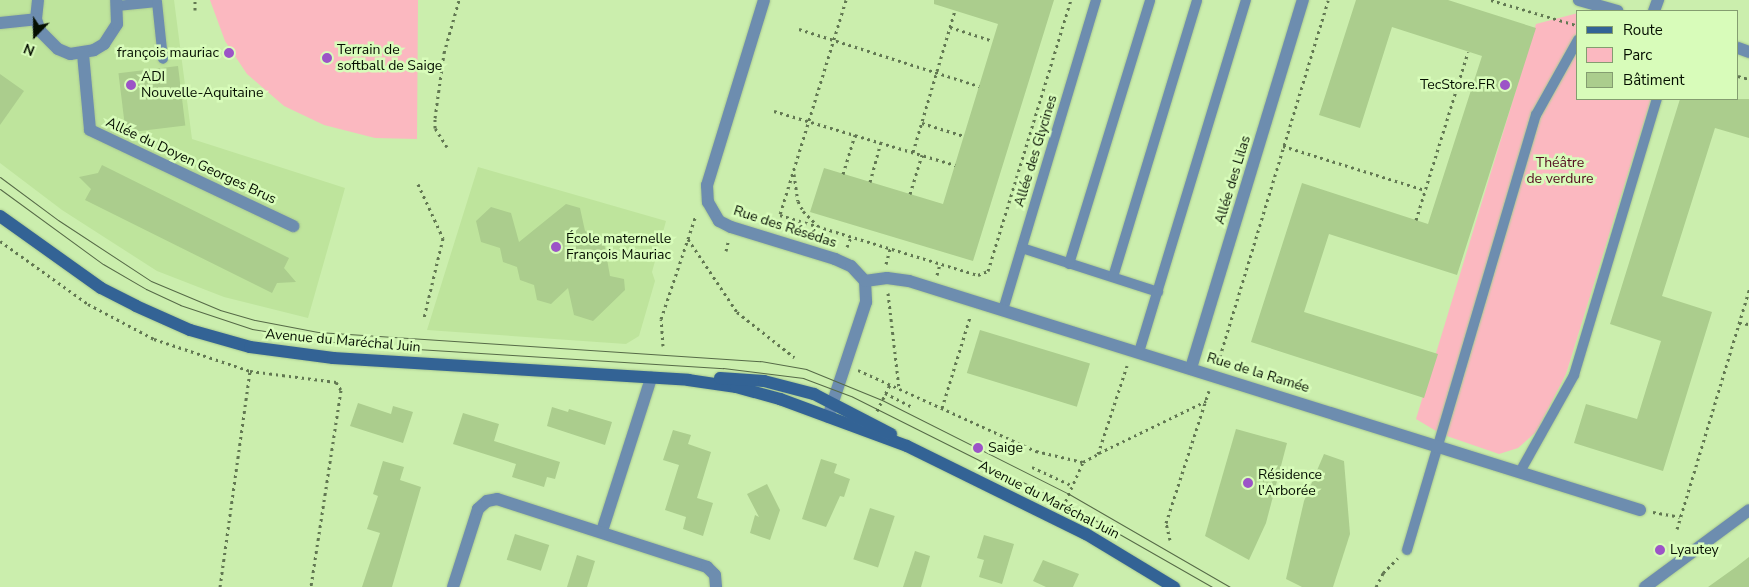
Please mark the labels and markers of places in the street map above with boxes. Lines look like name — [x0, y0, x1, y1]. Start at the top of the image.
place label: Terrain de softball de Saige — [337, 42, 442, 74]
place label: françois mauriac — [117, 45, 219, 61]
marker: françois mauriac — [223, 47, 235, 59]
marker: Terrain de softball de Saige — [321, 52, 333, 64]
place label: ADI Nouvelle-Aquitaine — [141, 69, 263, 102]
place label: TecStore.FR — [1420, 77, 1495, 93]
marker: ADI Nouvelle-Aquitaine — [125, 79, 137, 91]
marker: TecStore.FR — [1499, 79, 1511, 91]
place label: École maternelle François Mauriac — [566, 231, 671, 264]
marker: École maternelle François Mauriac — [550, 241, 562, 253]
place label: Saige — [988, 440, 1023, 456]
marker: Saige — [972, 442, 984, 454]
place label: Résidence l'Arborée — [1258, 467, 1322, 500]
marker: Résidence l'Arborée — [1242, 477, 1254, 489]
place label: Lyautey — [1670, 542, 1719, 558]
marker: Lyautey — [1654, 544, 1666, 556]

